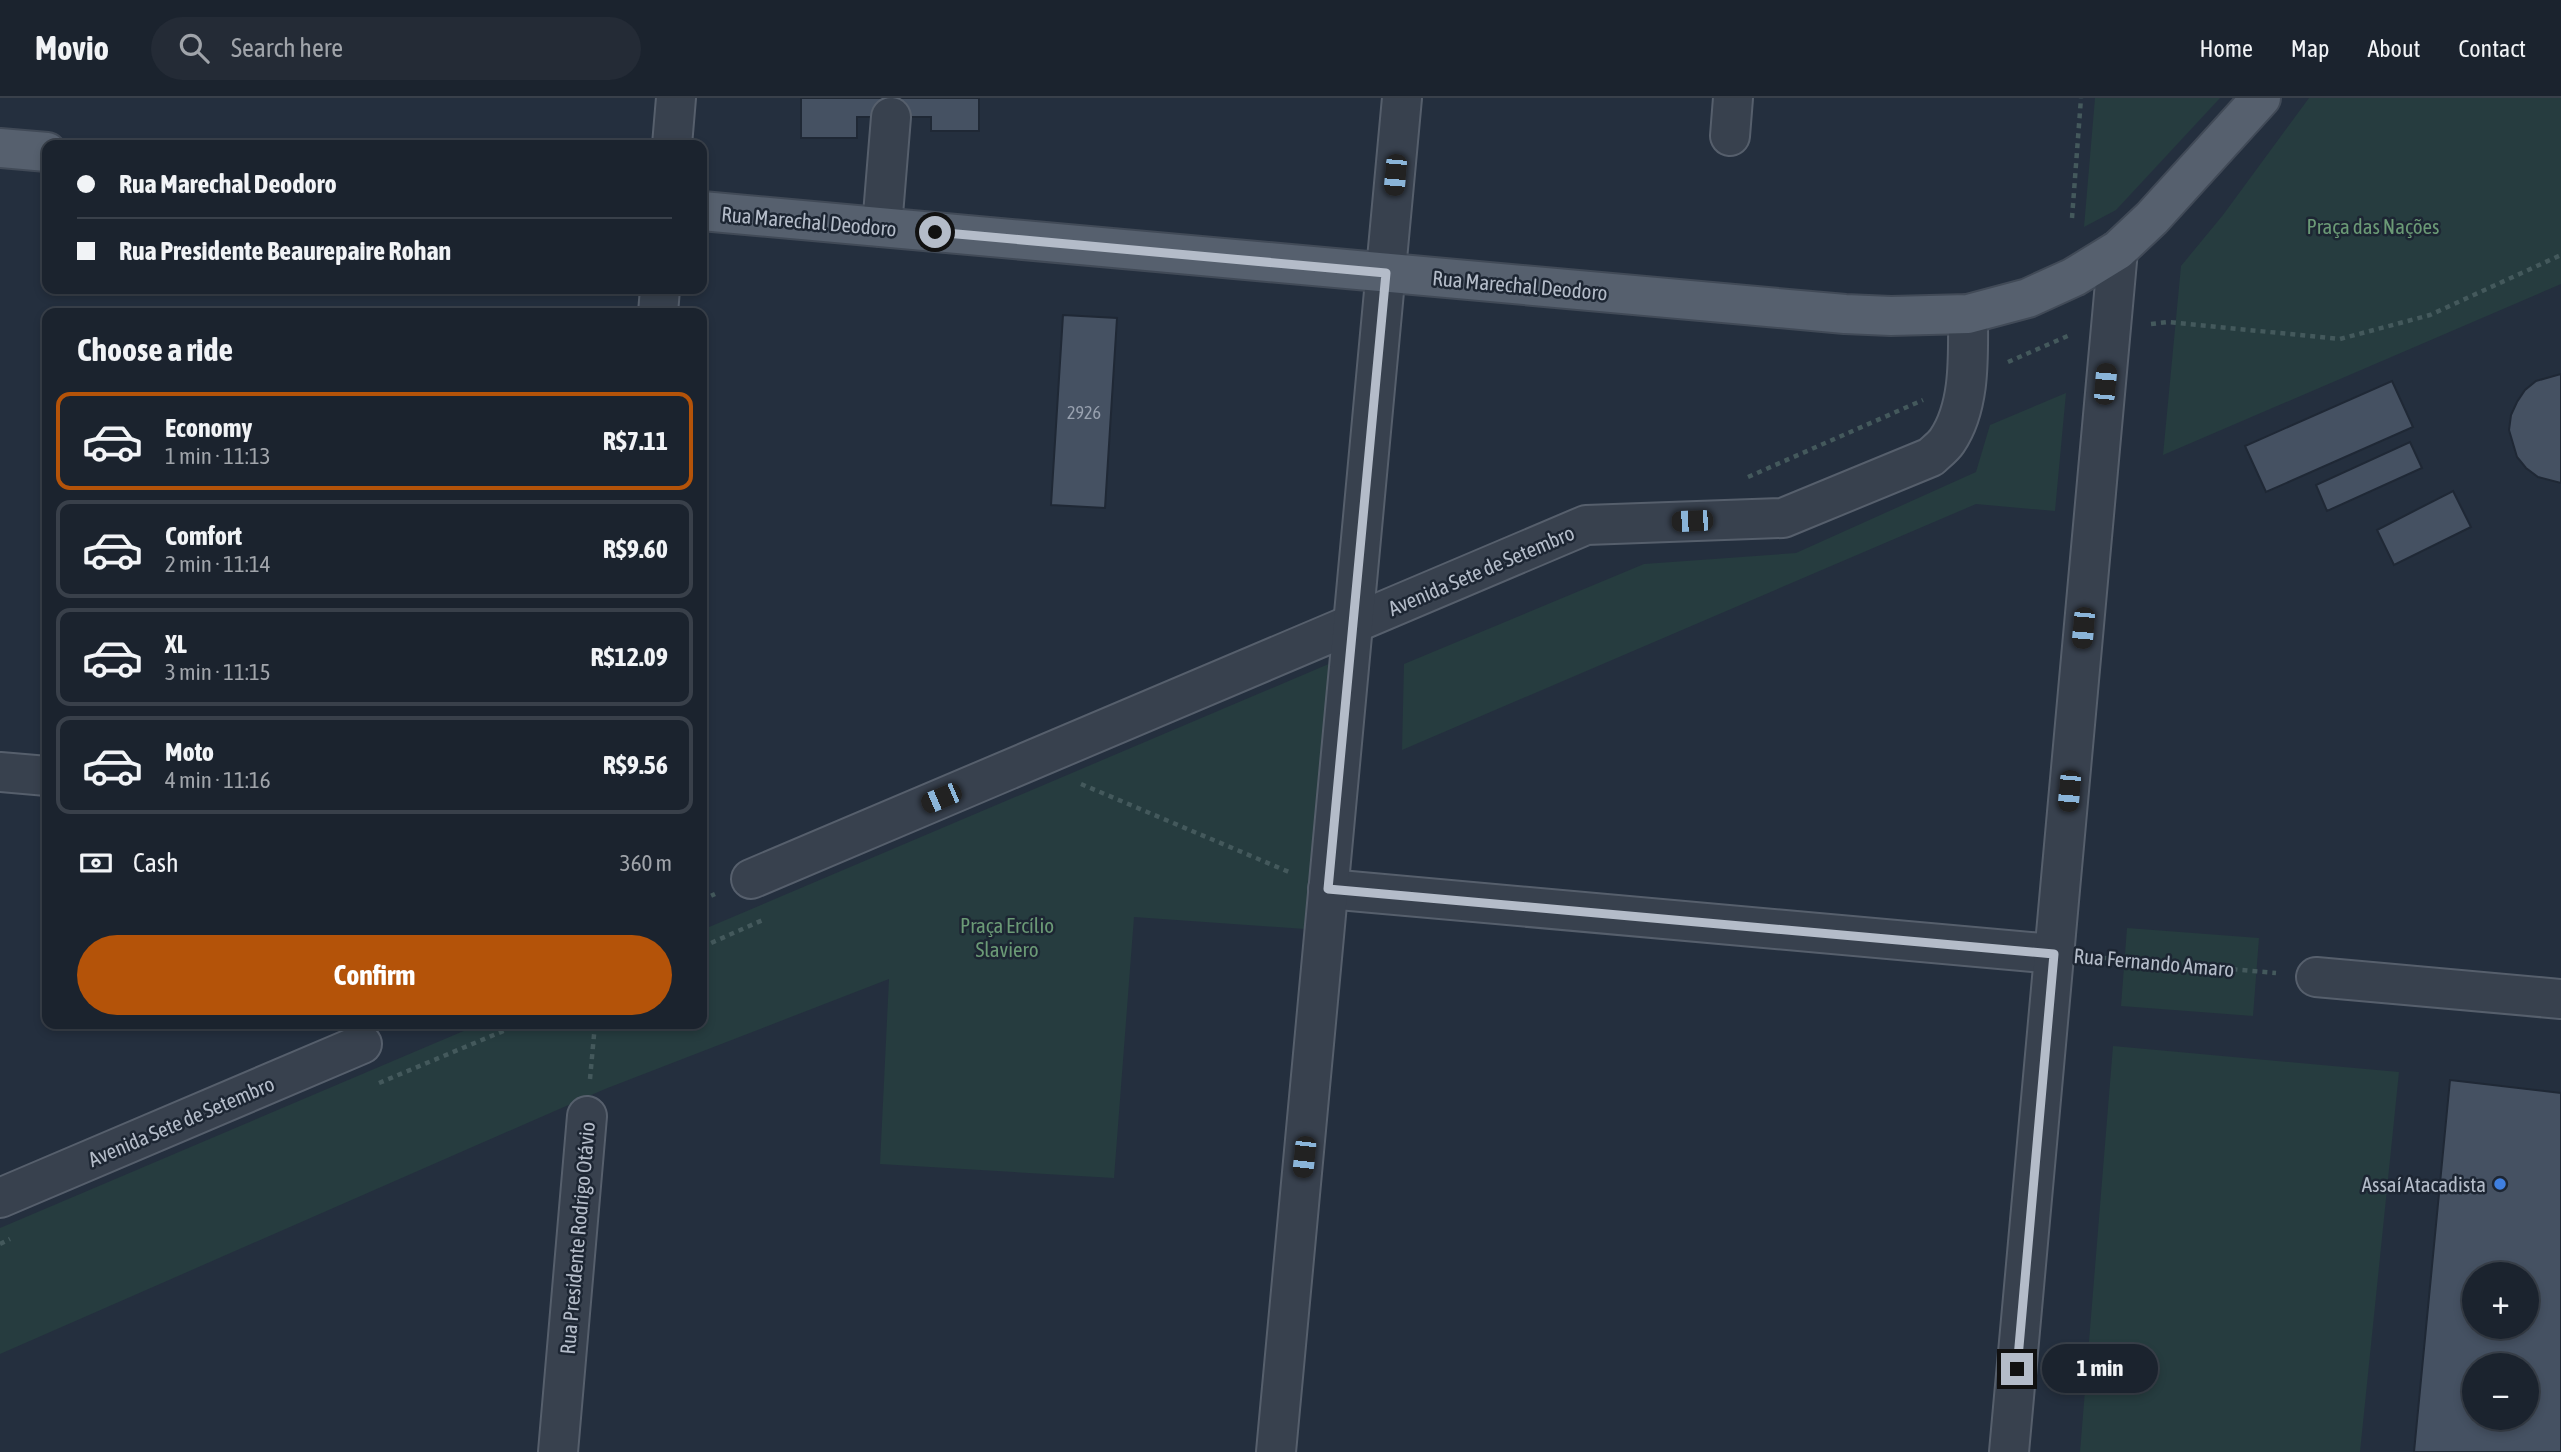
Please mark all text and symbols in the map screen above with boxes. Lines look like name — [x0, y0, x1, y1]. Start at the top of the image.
search box — [151, 17, 641, 80]
text: Movio — [35, 29, 109, 67]
icon: search — [175, 29, 213, 67]
text: Search here — [231, 33, 343, 63]
text: Home — [2199, 35, 2253, 62]
text: Map — [2291, 35, 2329, 62]
text: About — [2367, 35, 2420, 62]
text: Contact — [2458, 35, 2526, 62]
car — [1383, 153, 1408, 197]
text: Rua Marechal Deodoro — [119, 169, 337, 199]
street label: Rua Marechal Deodoro — [720, 201, 898, 241]
park label: Praça das Nações — [2307, 214, 2440, 238]
route start — [919, 216, 951, 248]
text: Rua Presidente Beaurepaire Rohan — [119, 236, 451, 266]
street label: Rua Marechal Deodoro — [1431, 265, 1609, 305]
text: Choose a ride — [77, 331, 233, 368]
car — [2093, 362, 2118, 406]
house number: 2926 — [1067, 402, 1101, 423]
icon: car — [81, 410, 144, 473]
text: Economy — [165, 413, 252, 443]
text: R$7.11 — [603, 426, 668, 456]
text: 1 min · 11:13 — [165, 443, 271, 469]
car — [1671, 510, 1714, 532]
icon: car — [81, 518, 144, 581]
street label: Avenida Sete de Setembro — [1384, 520, 1578, 620]
text: Comfort — [165, 521, 242, 551]
text: R$9.60 — [603, 534, 668, 564]
text: 2 min · 11:14 — [165, 551, 271, 577]
car — [2071, 606, 2096, 650]
icon: car — [81, 626, 144, 689]
text: XL — [165, 629, 187, 659]
text: R$12.09 — [591, 642, 668, 672]
text: 3 min · 11:15 — [165, 659, 271, 685]
icon: car — [81, 734, 144, 797]
text: Moto — [165, 737, 214, 767]
text: R$9.56 — [603, 750, 668, 780]
text: 4 min · 11:16 — [165, 767, 271, 793]
car — [2057, 769, 2082, 813]
car — [918, 780, 965, 816]
icon: cash — [77, 844, 115, 882]
text: Cash — [133, 848, 179, 878]
text: 360 m — [620, 850, 672, 876]
park label: Praça Ercílio Slaviero — [960, 913, 1054, 961]
button: Confirm — [77, 935, 672, 1015]
street label: Rua Fernando Amaro — [2073, 943, 2235, 981]
street label: Avenida Sete de Setembro — [84, 1071, 278, 1171]
street label: Rua Presidente Rodrigo Otávio — [555, 1121, 599, 1355]
car — [1292, 1135, 1317, 1179]
place label: Assaí Atacadista — [2362, 1172, 2486, 1196]
marker: Assaí Atacadista — [2492, 1176, 2508, 1192]
map controls — [2462, 1262, 2539, 1430]
button: + — [2462, 1262, 2539, 1339]
callout: 1 min — [2042, 1344, 2157, 1394]
route end — [2001, 1353, 2033, 1385]
button: − — [2462, 1353, 2539, 1430]
text: 1 min — [2077, 1355, 2123, 1381]

